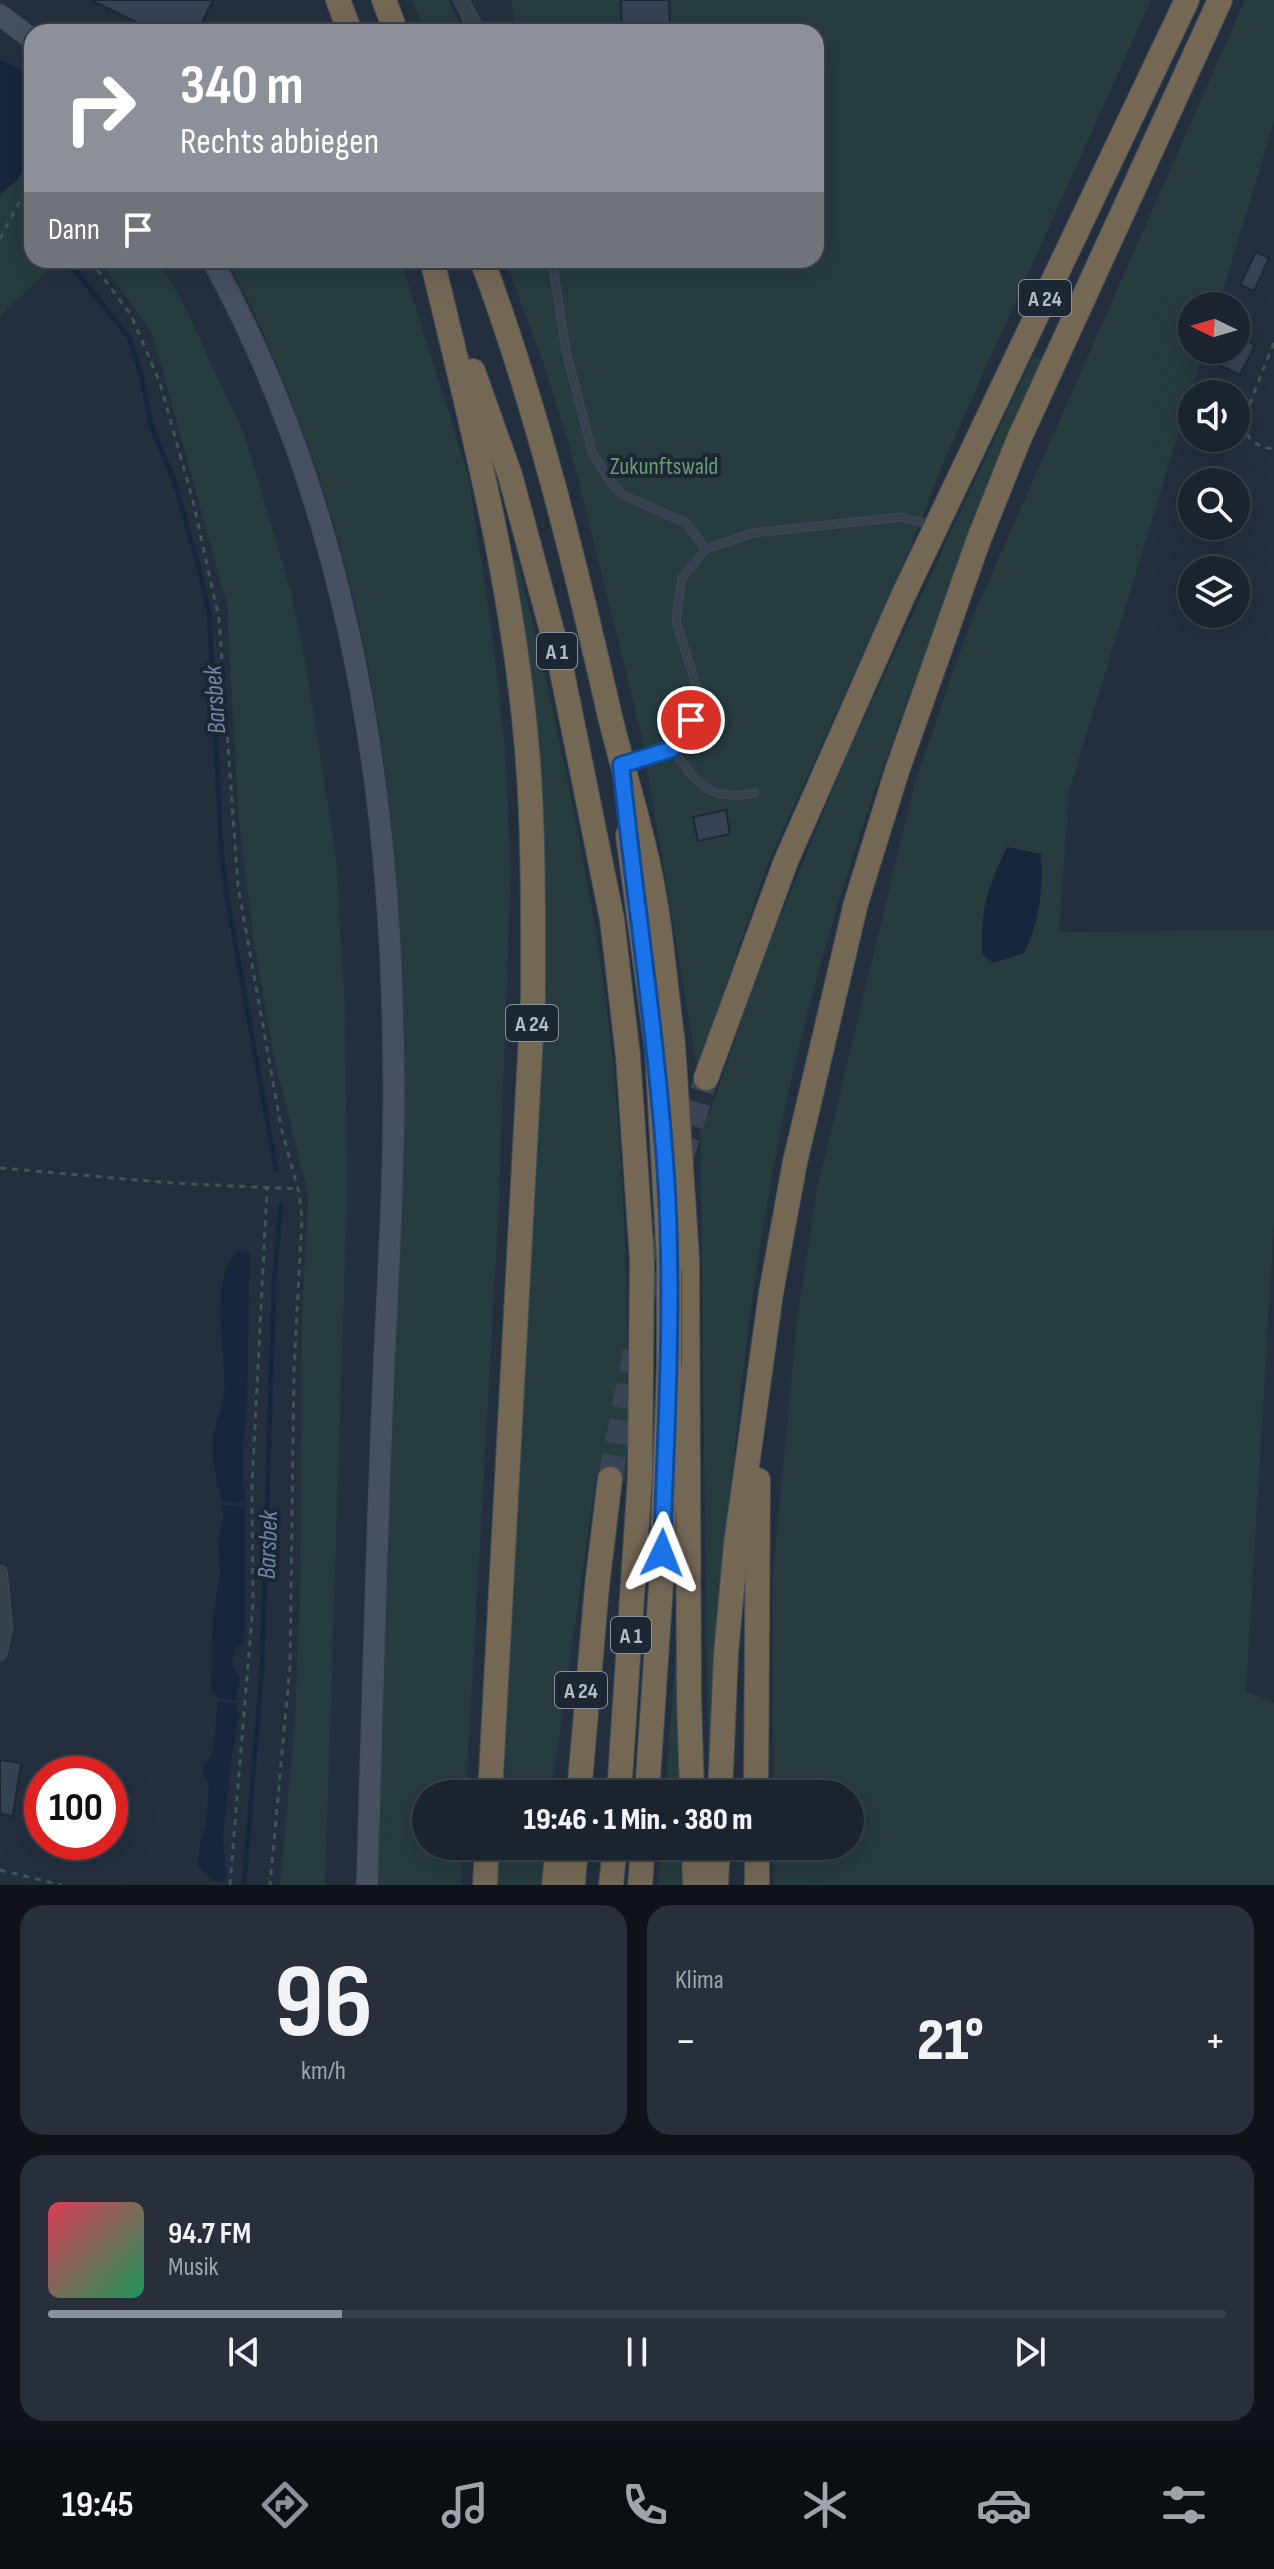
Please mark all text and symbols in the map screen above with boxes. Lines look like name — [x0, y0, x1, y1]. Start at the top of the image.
text: 340 m — [180, 53, 304, 120]
icon: right — [48, 56, 152, 160]
text: Rechts abbiegen — [180, 121, 379, 164]
icon: arrive — [116, 208, 160, 252]
text: Dann — [48, 212, 100, 248]
road number: A 24 — [1019, 280, 1071, 316]
north arrow — [1178, 292, 1250, 364]
map controls — [1178, 292, 1250, 628]
button: sound — [1178, 380, 1250, 452]
park label: Zukunftswald — [610, 452, 718, 481]
button: search — [1178, 468, 1250, 540]
button: layers — [1178, 556, 1250, 628]
road number: A 1 — [537, 633, 577, 669]
water label: Barsbek — [198, 663, 233, 735]
pin — [657, 686, 725, 754]
icon: arrive — [669, 698, 713, 742]
road number: A 24 — [506, 1005, 558, 1041]
water label: Barsbek — [252, 1509, 285, 1580]
position arrow — [620, 1511, 704, 1595]
road number: A 1 — [611, 1617, 651, 1653]
road number: A 24 — [555, 1672, 607, 1708]
speed limit sign: 100 — [24, 1756, 128, 1860]
text: 19:46 · 1 Min. · 380 m — [524, 1802, 752, 1838]
text: 96 — [274, 1941, 373, 2066]
text: Klima — [675, 1965, 724, 1996]
text: 21° — [917, 2005, 984, 2077]
text: − — [675, 2015, 697, 2068]
text: + — [1204, 2015, 1226, 2068]
text: km/h — [301, 2056, 346, 2087]
text: 94.7 FM — [168, 2216, 251, 2252]
text: Musik — [168, 2252, 218, 2283]
icon: previous — [222, 2330, 266, 2374]
icon: pause — [615, 2330, 659, 2374]
icon: next — [1008, 2330, 1052, 2374]
icon: directions — [257, 2477, 313, 2533]
icon: music — [437, 2477, 493, 2533]
icon: phone — [617, 2477, 673, 2533]
icon: climate — [797, 2477, 853, 2533]
icon: car — [976, 2477, 1032, 2533]
icon: filters — [1156, 2477, 1212, 2533]
text: 19:45 — [62, 2484, 134, 2527]

